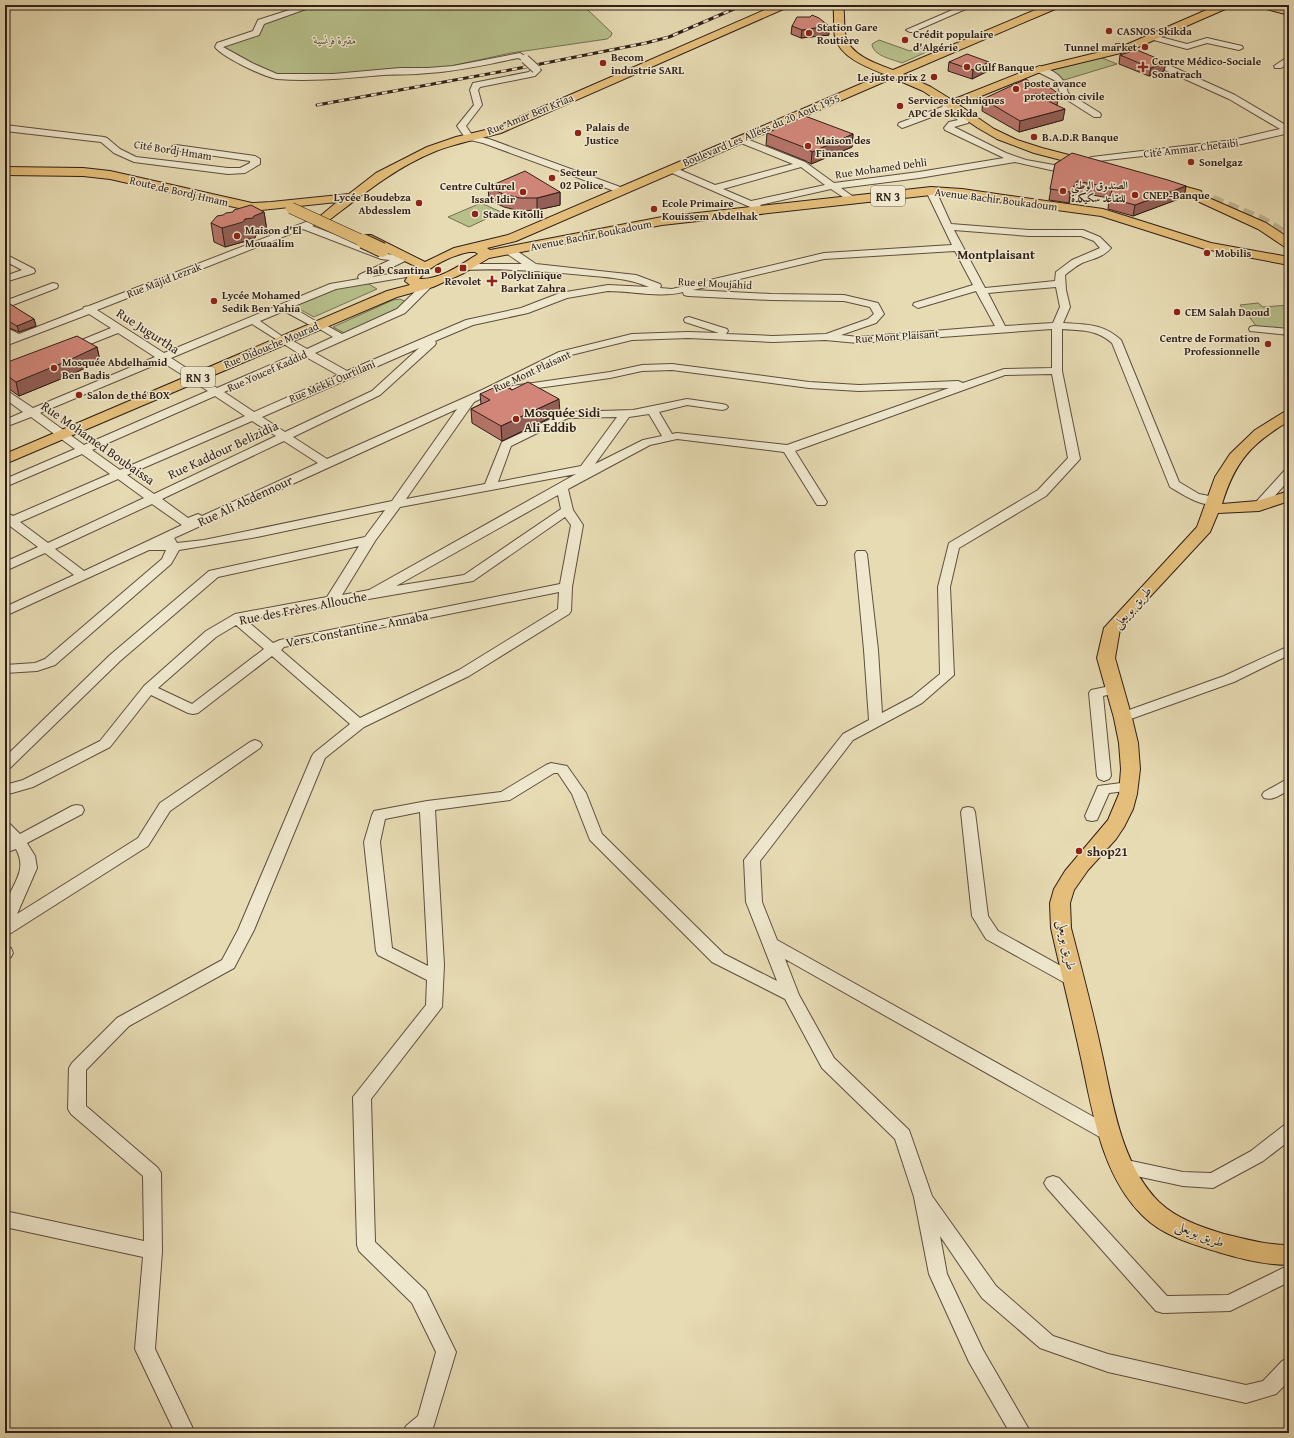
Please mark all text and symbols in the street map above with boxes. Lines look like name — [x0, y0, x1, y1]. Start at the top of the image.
place label: Station Gare Routière — [817, 19, 878, 48]
place label: CASNOS Skikda — [1117, 23, 1192, 39]
place label: Crédit populaire d'Algérie — [913, 26, 994, 55]
marker: CASNOS Skikda — [1104, 26, 1114, 36]
marker: Station Gare Routière — [804, 28, 814, 38]
park label: مقبرة فرنسية — [313, 32, 356, 48]
marker: Crédit populaire d'Algérie — [900, 35, 910, 45]
place label: Tunnel market — [1064, 39, 1138, 55]
marker: Tunnel market — [1140, 42, 1150, 52]
place label: Becom industrie SARL — [611, 49, 684, 78]
place label: Centre Médico-Sociale Sonatrach — [1152, 53, 1262, 82]
marker: Becom industrie SARL — [598, 58, 608, 68]
place label: Gulf Banque — [975, 59, 1035, 75]
marker: Centre Médico-Sociale Sonatrach — [1137, 61, 1149, 73]
marker: Gulf Banque — [962, 62, 972, 72]
place label: Le juste prix 2 — [858, 69, 926, 85]
marker: Le juste prix 2 — [929, 72, 939, 82]
place label: poste avance protection civile — [1024, 75, 1105, 104]
marker: poste avance protection civile — [1011, 84, 1021, 94]
street label: Rue Amar Ben Kriaa — [484, 89, 576, 139]
street label: Boulevard Les Allées du 20 Aout 1955 — [680, 90, 842, 170]
place label: Services techniques APC de Skikda — [908, 92, 1005, 121]
marker: Services techniques APC de Skikda — [895, 101, 905, 111]
place label: Palais de Justice — [584, 119, 630, 148]
marker: Palais de Justice — [573, 128, 583, 138]
place label: B.A.D.R Banque — [1042, 129, 1119, 145]
place label: Maison des Finances — [816, 132, 871, 161]
marker: B.A.D.R Banque — [1029, 132, 1039, 142]
street label: Cité Ammar Chetaibi — [1143, 134, 1239, 162]
street label: Cité Bordj Hmam — [133, 136, 213, 164]
marker: Maison des Finances — [803, 141, 813, 151]
street label: Rue Mohamed Dehli — [834, 154, 928, 182]
place label: Sonelgaz — [1199, 154, 1243, 170]
marker: Sonelgaz — [1186, 157, 1196, 167]
place label: Secteur 02 Police — [560, 164, 604, 193]
street label: Route de Bordj Hmam — [128, 172, 230, 210]
marker: Secteur 02 Police — [547, 173, 557, 183]
place label: الصندوق الوطني للتقاعد سكيكدة — [1071, 177, 1128, 206]
place label: Centre Culturel Issat Idir — [440, 178, 516, 207]
street label: Avenue Bachir Boukadoum — [934, 184, 1058, 214]
road number: RN 3 — [871, 186, 905, 206]
marker: الصندوق الوطني للتقاعد سكيكدة — [1058, 186, 1068, 196]
marker: Centre Culturel Issat Idir — [518, 187, 528, 197]
place label: CNEP-Banque — [1143, 187, 1210, 203]
place label: Lycée Boudebza Abdesslem — [334, 189, 412, 218]
marker: CNEP-Banque — [1130, 190, 1140, 200]
place label: Ecole Primaire Kouissem Abdelhak — [662, 195, 759, 224]
marker: Lycée Boudebza Abdesslem — [414, 198, 424, 208]
marker: Ecole Primaire Kouissem Abdelhak — [649, 204, 659, 214]
place label: Stade Kitolli — [483, 206, 544, 222]
marker: Stade Kitolli — [470, 209, 480, 219]
street label: Avenue Bachir Boukadoum — [529, 215, 653, 255]
place label: Maison d'El Mouaalim — [245, 222, 302, 251]
marker: Maison d'El Mouaalim — [232, 231, 242, 241]
district label: Montplaisant — [957, 245, 1035, 264]
place label: Mobilis — [1215, 245, 1252, 261]
marker: Mobilis — [1202, 248, 1212, 258]
street label: Rue Majid Lezrak — [124, 258, 204, 302]
place label: Bab Csantina — [366, 262, 430, 278]
marker: Revolet — [458, 263, 468, 273]
marker: Bab Csantina — [433, 265, 443, 275]
place label: Polyclinique Barkat Zahra — [501, 267, 566, 296]
place label: Revolet — [445, 273, 482, 289]
street label: Rue el Moujahid — [677, 273, 753, 293]
marker: Polyclinique Barkat Zahra — [486, 275, 498, 287]
place label: Lycée Mohamed Sedik Ben Yahia — [222, 287, 301, 316]
marker: Lycée Mohamed Sedik Ben Yahia — [209, 296, 219, 306]
street label: Rue Jugurtha — [113, 304, 184, 359]
place label: CEM Salah Daoud — [1185, 304, 1270, 320]
marker: CEM Salah Daoud — [1172, 307, 1182, 317]
street label: Rue Didouche Mourad — [221, 318, 321, 372]
street label: Rue Mont Plaisant — [855, 325, 940, 347]
place label: Centre de Formation Professionnelle — [1160, 330, 1261, 359]
marker: Centre de Formation Professionnelle — [1263, 339, 1273, 349]
street label: Rue Youcef Kaddid — [225, 346, 310, 396]
street label: Rue Mont Plaisant — [491, 346, 574, 396]
place label: Mosquée Abdelhamid Ben Badis — [62, 354, 168, 383]
street label: Rue Mekki Ourtilani — [286, 356, 378, 406]
marker: Mosquée Abdelhamid Ben Badis — [49, 363, 59, 373]
road number: RN 3 — [181, 367, 215, 387]
place label: Salon de thé BOX — [87, 387, 170, 403]
marker: Salon de thé BOX — [74, 390, 84, 400]
street label: Rue Mohamed Boubaissa — [37, 397, 159, 490]
place label: Mosquée Sidi Ali Eddib — [524, 403, 600, 437]
marker: Mosquée Sidi Ali Eddib — [511, 414, 521, 424]
street label: Rue Kaddour Belizidia — [165, 416, 282, 484]
street label: Rue Ali Abdennour — [194, 470, 296, 531]
street label: طريق بويعلى — [1108, 582, 1157, 633]
street label: Rue des Frères Allouche — [238, 586, 368, 630]
street label: Vers Constantine - Annaba — [284, 606, 431, 652]
place label: shop21 — [1087, 842, 1128, 861]
marker: shop21 — [1074, 846, 1084, 856]
street label: طريق بويعلى — [1052, 918, 1081, 972]
street label: طريق بويعلى — [1172, 1216, 1227, 1253]

